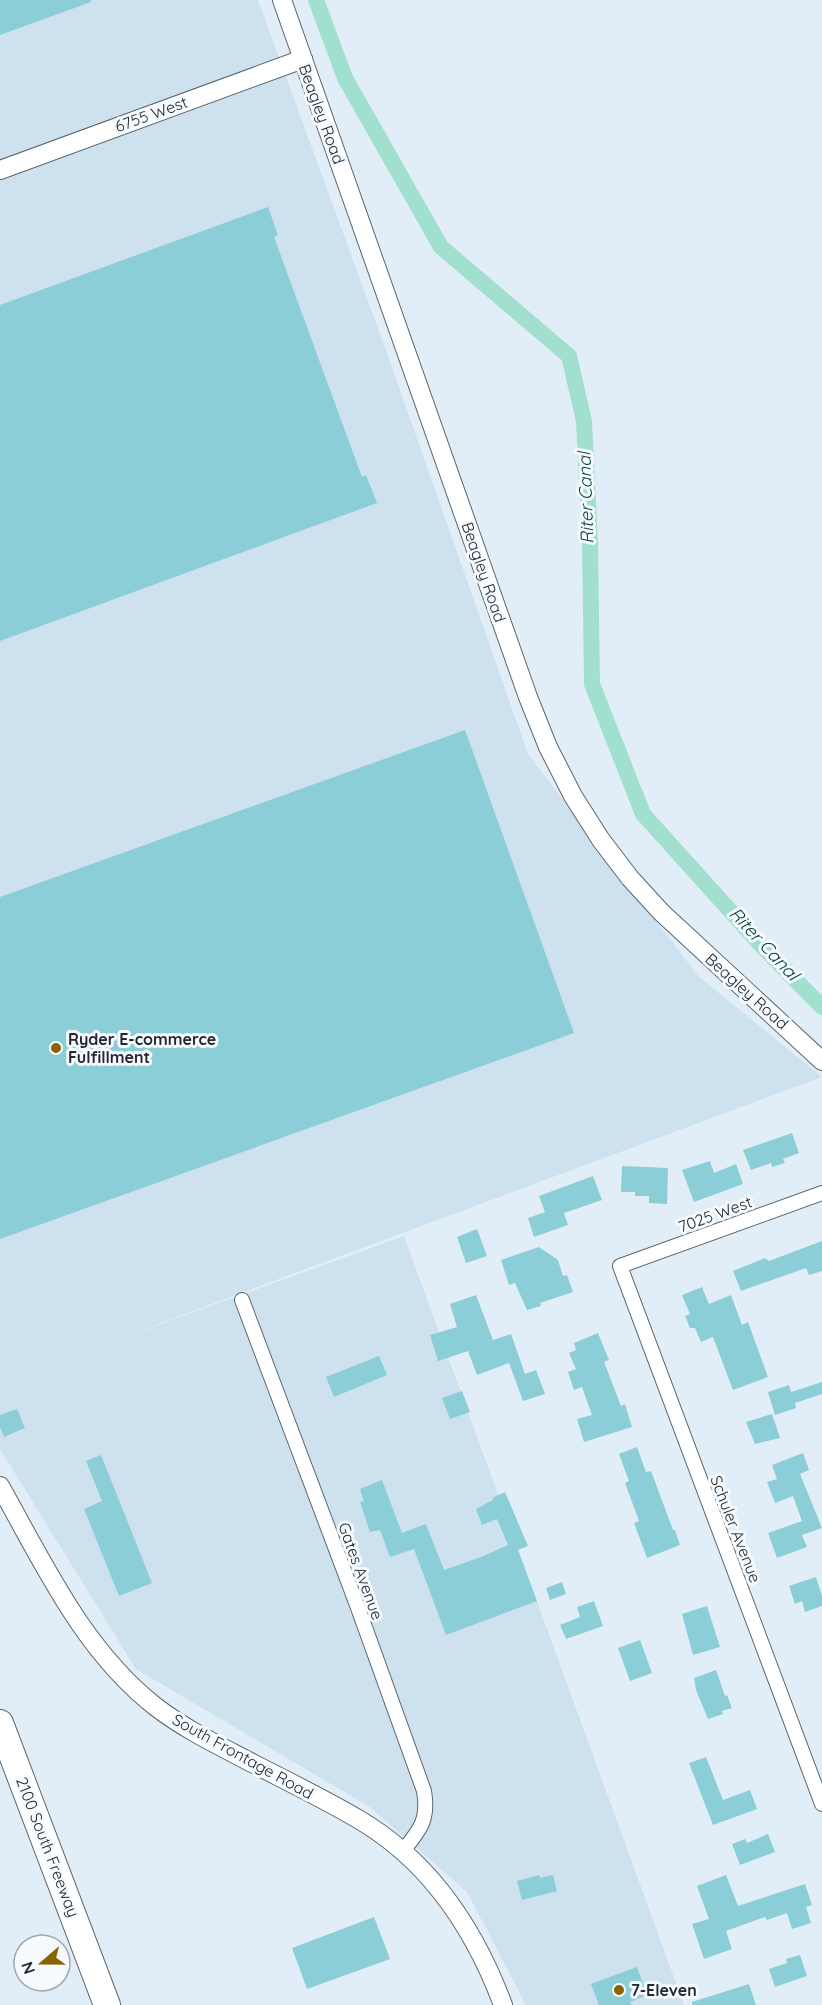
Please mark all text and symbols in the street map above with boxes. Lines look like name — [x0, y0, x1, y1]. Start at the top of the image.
street label: Beagley Road — [295, 61, 349, 167]
street label: 6755 West — [112, 92, 190, 136]
water label: Riter Canal — [572, 450, 599, 544]
street label: Beagley Road — [457, 519, 511, 625]
water label: Riter Canal — [725, 902, 805, 987]
street label: Beagley Road — [701, 948, 793, 1034]
place label: Ryder E-commerce Fulfillment — [68, 1029, 216, 1067]
marker: Ryder E-commerce Fulfillment — [49, 1041, 63, 1055]
street label: 7025 West — [675, 1191, 755, 1237]
street label: Schuler Avenue — [706, 1473, 766, 1585]
street label: Gates Avenue — [334, 1520, 388, 1622]
street label: South Frontage Road — [169, 1709, 317, 1803]
street label: 2100 South Freeway — [12, 1774, 84, 1920]
north arrow — [12, 1933, 72, 1993]
text: N — [16, 1959, 39, 1977]
place label: 7-Eleven — [631, 1980, 697, 2000]
marker: 7-Eleven — [612, 1983, 626, 1997]

